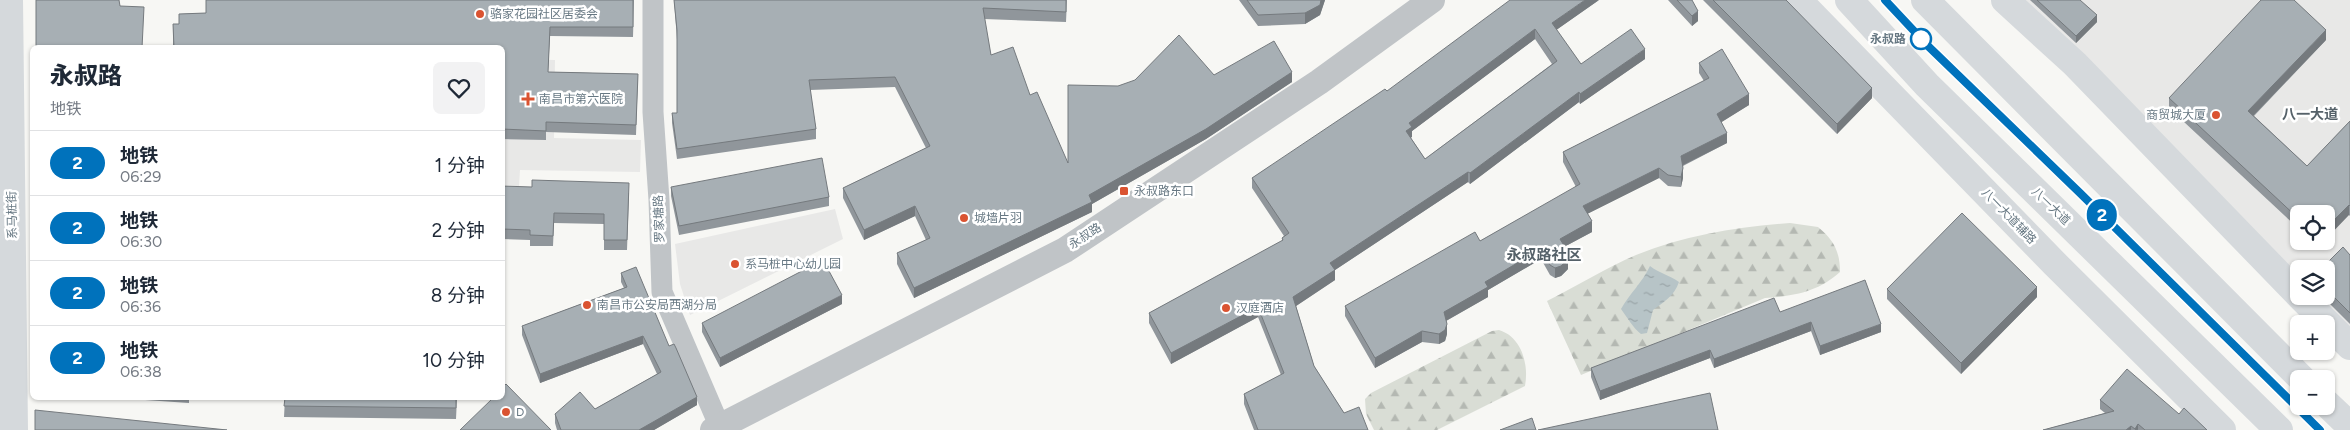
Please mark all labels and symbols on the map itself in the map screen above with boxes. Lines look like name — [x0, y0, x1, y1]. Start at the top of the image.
place label: 骆家花园社区居委会 — [490, 7, 598, 21]
marker: 骆家花园社区居委会 — [474, 8, 486, 20]
marker: 永叔路 — [1910, 28, 1932, 50]
place label: 永叔路 — [1870, 32, 1906, 46]
marker: 南昌市第六医院 — [521, 92, 535, 106]
place label: 南昌市第六医院 — [539, 92, 623, 106]
district label: 八一大道 — [2282, 106, 2338, 123]
place label: 商贸城大厦 — [2146, 108, 2206, 122]
marker: 商贸城大厦 — [2210, 109, 2222, 121]
place label: 永叔路东口 — [1134, 184, 1194, 198]
street label: 八一大道 — [2029, 184, 2073, 228]
marker: 永叔路东口 — [1118, 185, 1130, 197]
street label: 八一大道辅路 — [1979, 185, 2039, 247]
street label: 系马桩街 — [5, 191, 19, 239]
street label: 罗家塘路 — [651, 195, 667, 243]
line badge: 2 — [2086, 199, 2118, 231]
place label: 城墙片羽 — [974, 211, 1022, 225]
marker: 城墙片羽 — [958, 212, 970, 224]
street label: 永叔路 — [1066, 220, 1104, 252]
district label: 永叔路社区 — [1506, 246, 1582, 264]
place label: 系马桩中心幼儿园 — [745, 257, 841, 271]
marker: 系马桩中心幼儿园 — [729, 258, 741, 270]
place label: 南昌市公安局西湖分局 — [597, 298, 717, 312]
marker: 南昌市公安局西湖分局 — [581, 299, 593, 311]
place label: 汉庭酒店 — [1236, 301, 1284, 315]
marker: 汉庭酒店 — [1220, 302, 1232, 314]
place label: D — [516, 405, 524, 419]
marker: D — [500, 406, 512, 418]

